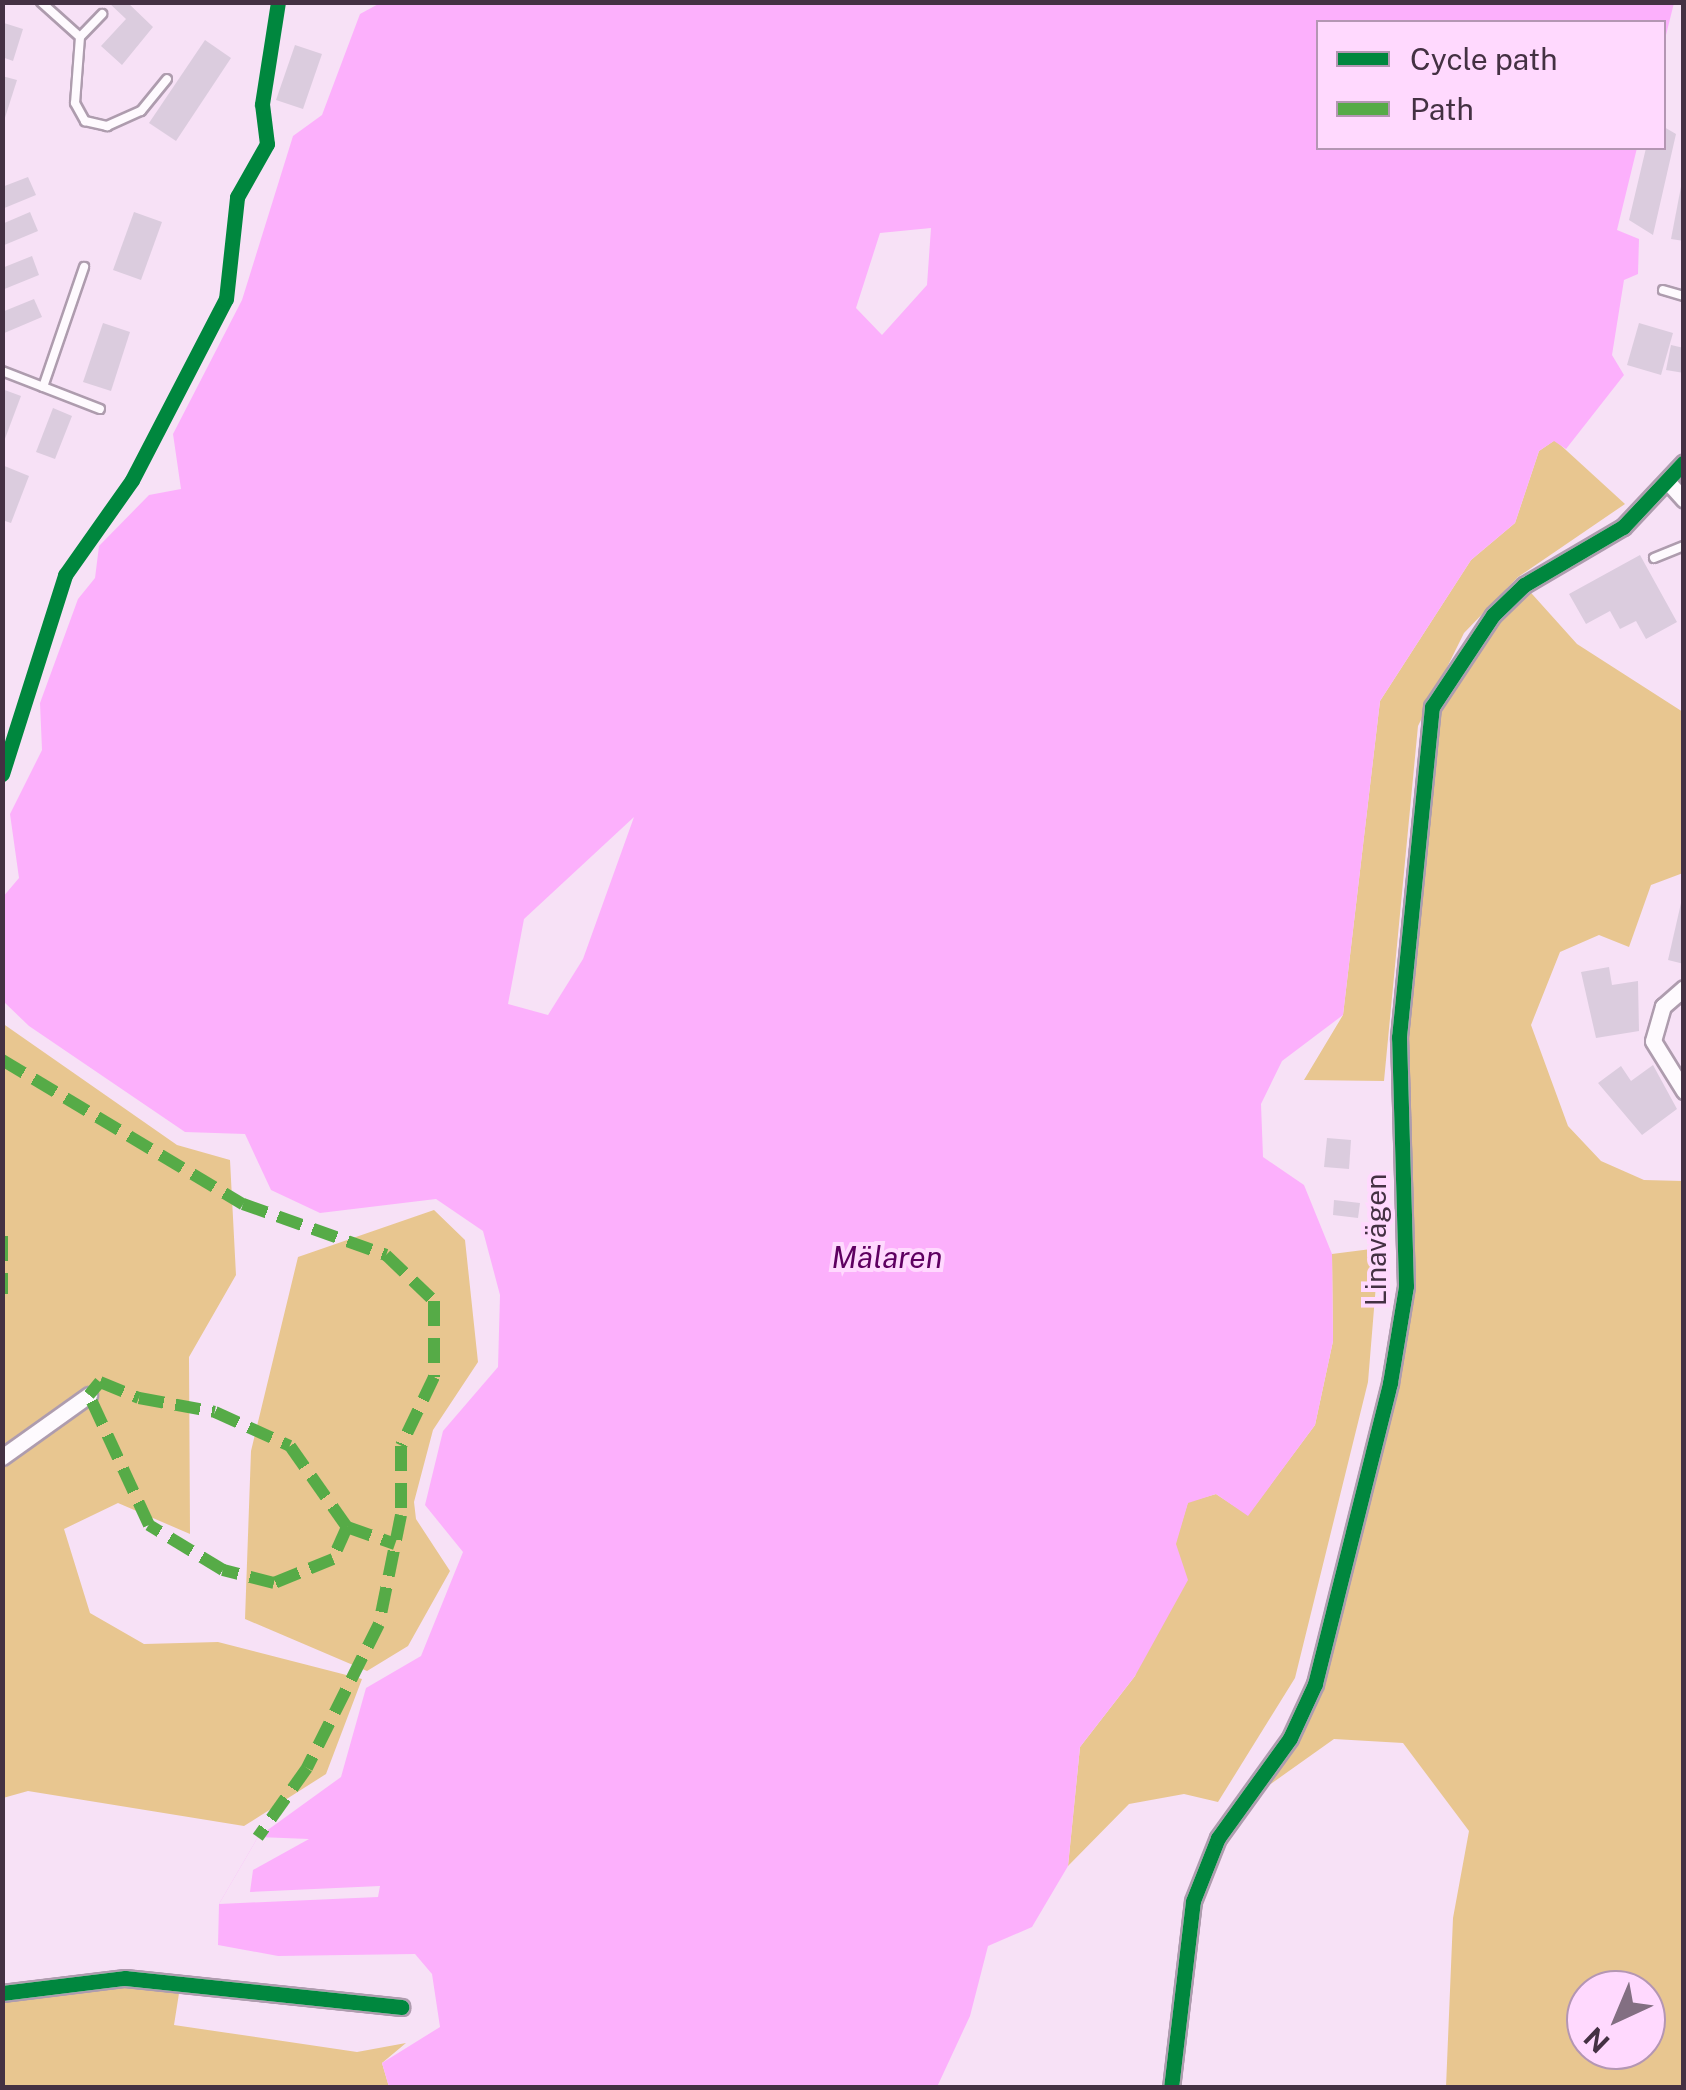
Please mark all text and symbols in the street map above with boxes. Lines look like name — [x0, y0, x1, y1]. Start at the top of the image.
legend — [1316, 20, 1666, 150]
text: Cycle path — [1410, 41, 1558, 77]
text: Path — [1410, 91, 1474, 127]
street label: Linavägen — [1359, 1174, 1393, 1306]
water label: Mälaren — [832, 1239, 942, 1275]
north arrow — [1566, 1970, 1666, 2070]
text: N — [1577, 2021, 1616, 2060]

